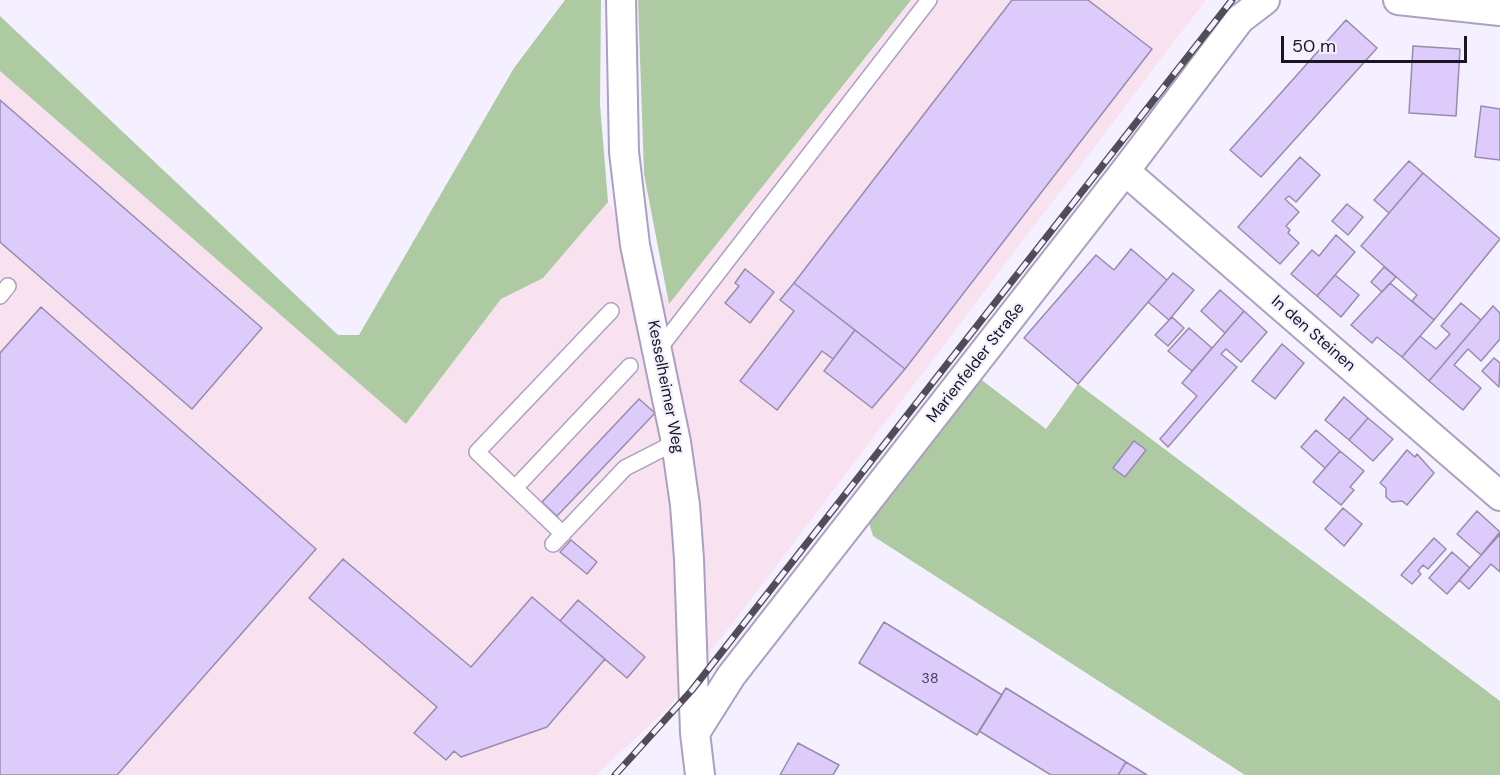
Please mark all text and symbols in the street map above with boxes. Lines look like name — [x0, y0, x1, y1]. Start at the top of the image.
scale bar — [1284, 24, 1470, 62]
text: 50 m — [1292, 34, 1336, 58]
street label: In den Steinen — [1267, 292, 1359, 376]
street label: Marienfelder Straße — [923, 299, 1029, 427]
street label: Kesselheimer Weg — [643, 319, 687, 455]
house number: 38 — [922, 671, 938, 687]

